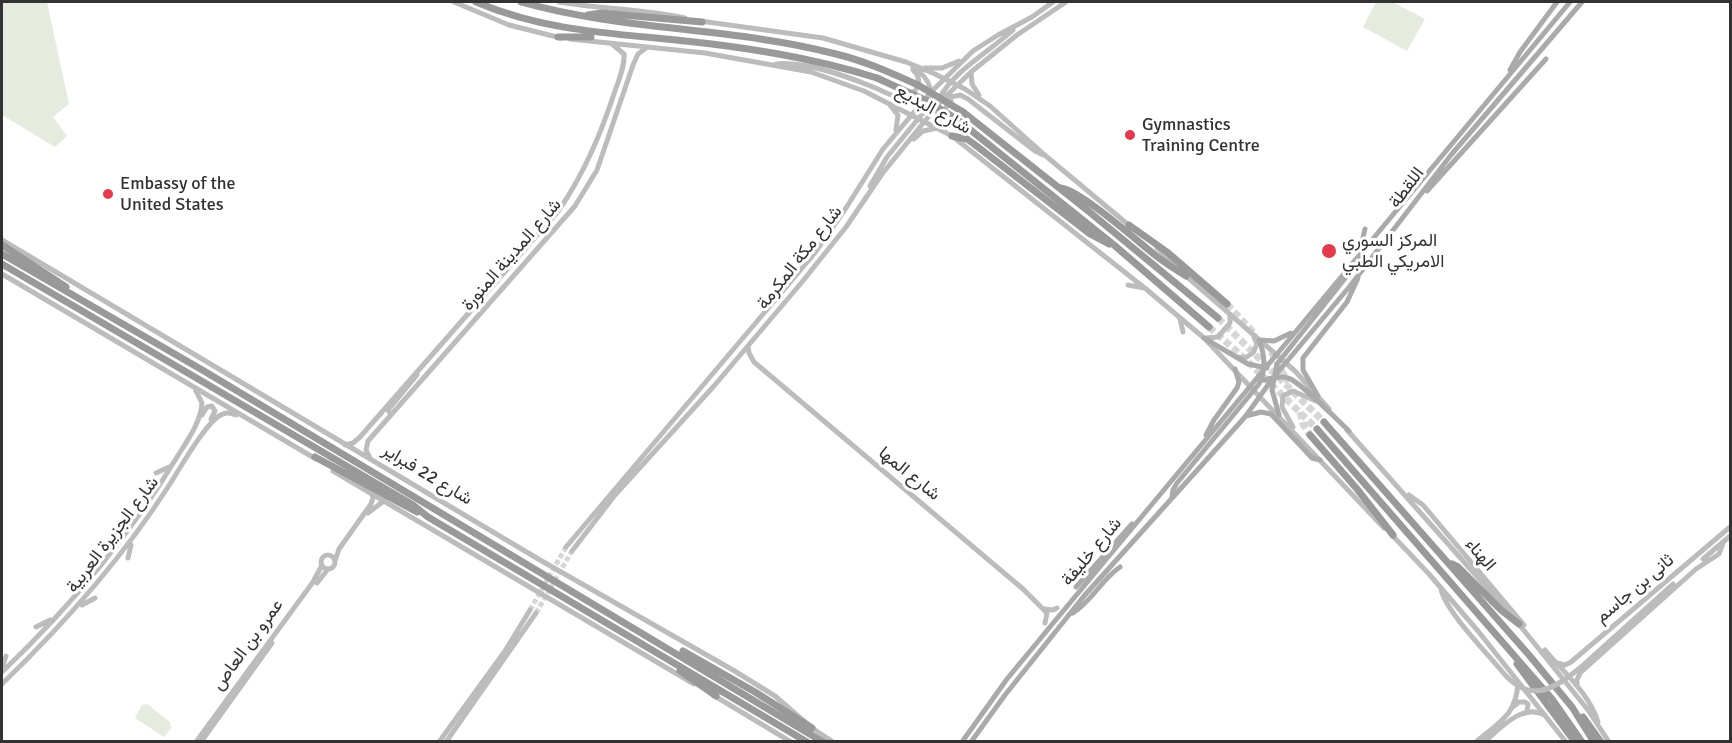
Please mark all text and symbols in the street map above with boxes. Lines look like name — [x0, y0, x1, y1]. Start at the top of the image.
street label: شارع البديع — [892, 81, 974, 139]
place label: Gymnastics Training Centre — [1142, 114, 1260, 156]
marker: Gymnastics Training Centre — [1123, 128, 1137, 142]
street label: اللقطة — [1385, 163, 1429, 213]
place label: Embassy of the United States — [120, 173, 236, 216]
marker: Embassy of the United States — [101, 187, 115, 201]
street label: شارع المدينة المنورة — [458, 195, 566, 315]
street label: شارع مكة المكرمة — [753, 202, 847, 314]
place label: المركز السوري الامريكي الطبي — [1342, 230, 1444, 272]
marker: المركز السوري الامريكي الطبي — [1320, 242, 1338, 260]
street label: شارع 22 فبراير — [378, 440, 476, 510]
street label: شارع المها — [874, 442, 944, 506]
street label: شارع الجزيرة العربية — [62, 473, 164, 597]
street label: شارع خليفة — [1057, 513, 1127, 591]
street label: الهناء — [1460, 534, 1500, 576]
street label: ثانى بن جاسم — [1591, 550, 1679, 628]
street label: عمرو بن العاص — [208, 595, 288, 695]

